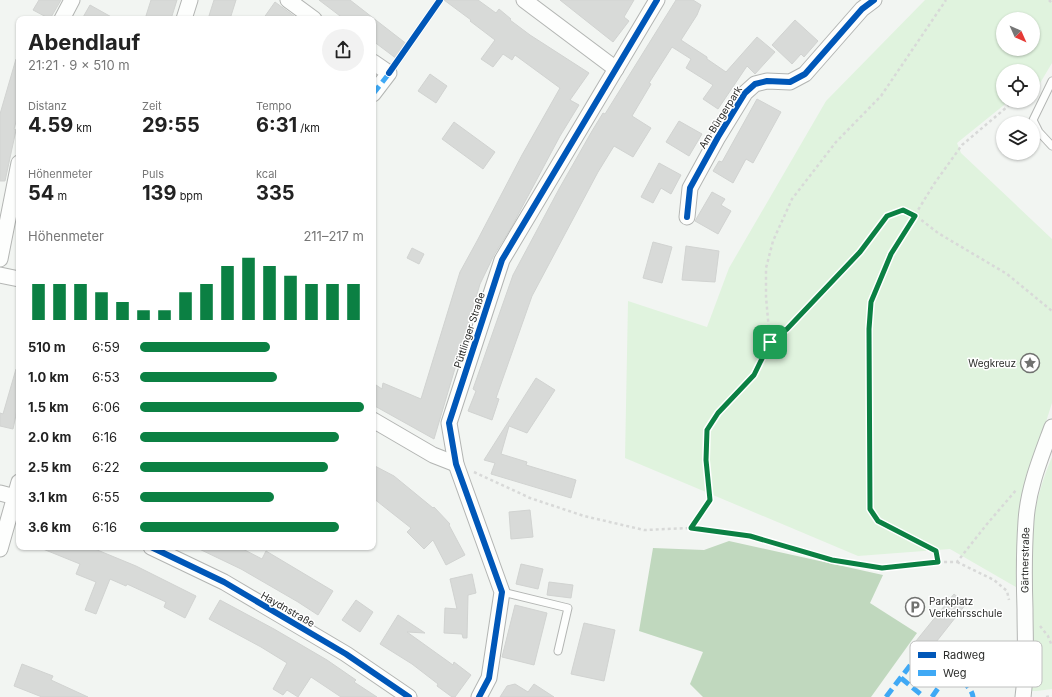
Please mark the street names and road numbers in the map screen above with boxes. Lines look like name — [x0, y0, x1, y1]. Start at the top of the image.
street label: Am Bürgerpark — [696, 83, 744, 151]
street label: Püttlinger Straße — [451, 290, 487, 369]
street label: Gärtnerstraße — [1018, 527, 1032, 593]
street label: Haydnstraße — [259, 589, 317, 629]

